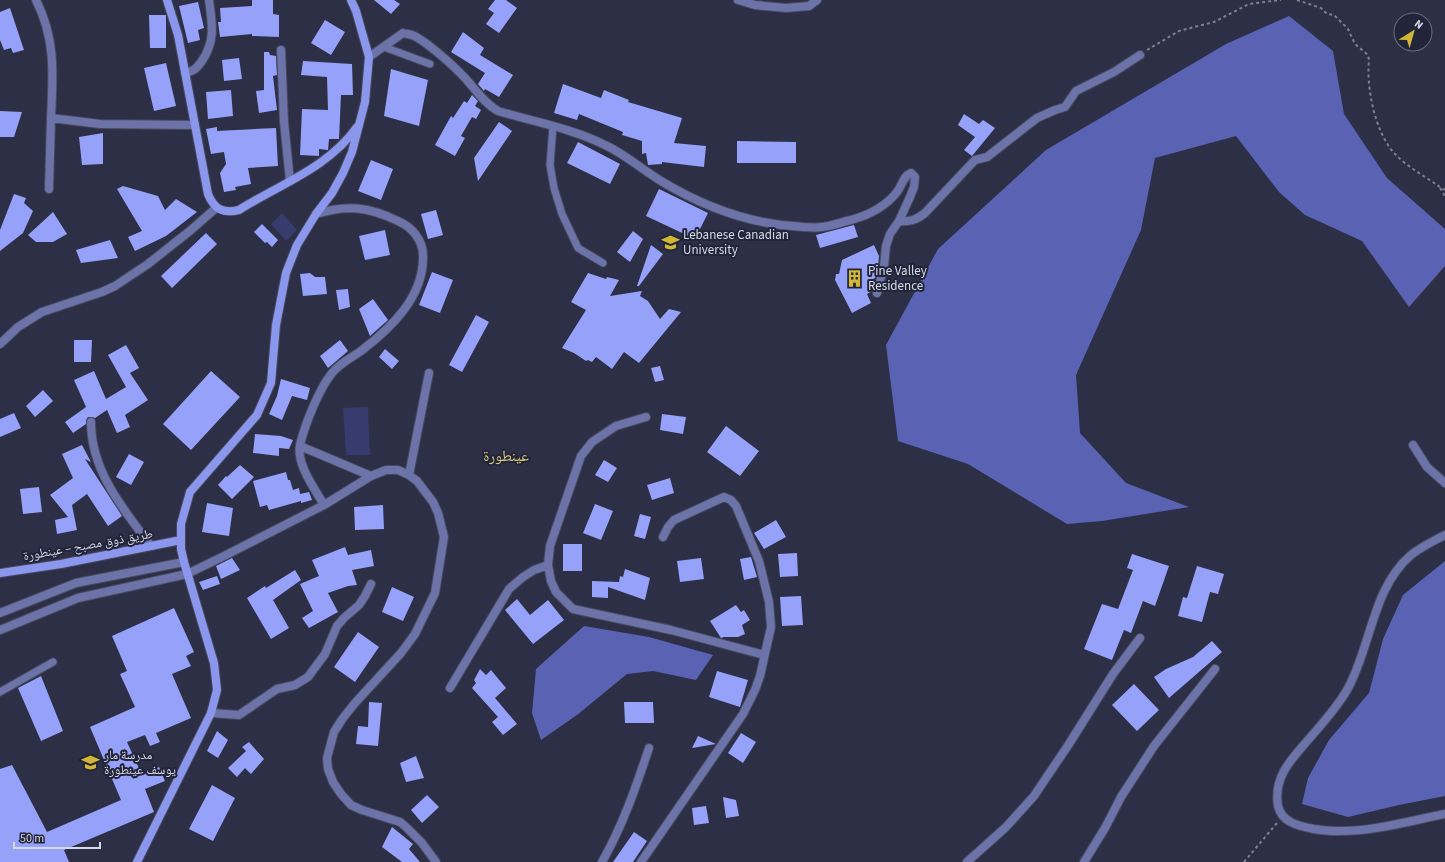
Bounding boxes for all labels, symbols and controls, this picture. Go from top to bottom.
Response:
north arrow [1393,12,1433,52]
text: N [1411,16,1426,33]
place label: Lebanese Canadian University [683,226,789,259]
school or university icon: Lebanese Canadian University [660,232,680,252]
place label: Pine Valley Residence [868,262,927,295]
building icon: Pine Valley Residence [845,268,865,288]
district label: عينطورة [483,446,529,467]
street label: طريق ذوق مصبح – عينطورة [22,525,154,565]
place label: مدرسة مار يوسف عينطورة [103,746,176,779]
school or university icon: مدرسة مار يوسف عينطورة [81,752,101,772]
scale bar [14,824,100,850]
text: 50 m [20,830,44,847]

